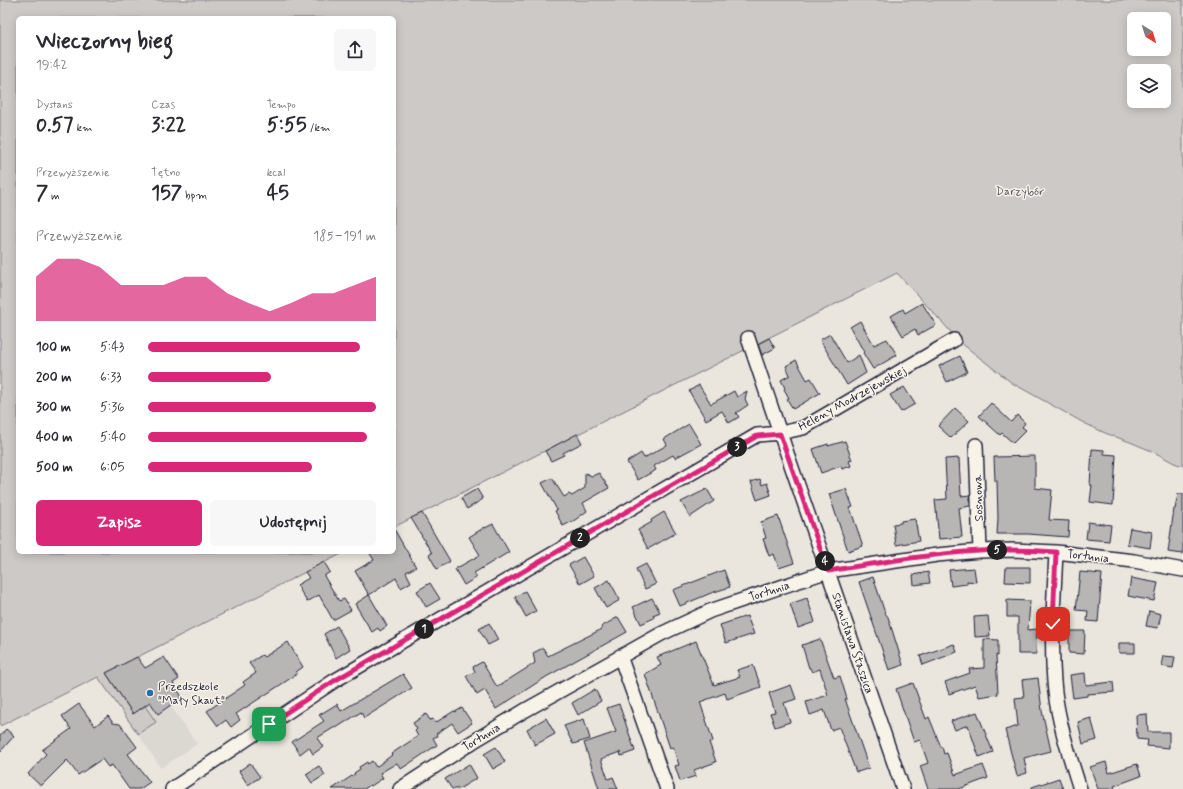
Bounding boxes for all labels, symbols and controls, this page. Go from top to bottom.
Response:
north arrow [1127,12,1171,56]
map controls [1127,12,1171,108]
text: Wieczorny bieg [36,28,173,56]
button: share [334,29,376,71]
text: 19:42 [36,57,67,74]
button: layers [1127,64,1171,108]
text: Dystans [36,98,73,112]
text: Czas [151,98,175,112]
text: Tempo [267,98,296,112]
text: 0.57 [36,112,73,139]
text: 3:22 [151,112,186,139]
text: 5:55 [267,112,307,139]
text: km [73,121,92,135]
text: /km [307,121,330,135]
text: Przewyższenie [36,166,109,180]
text: Tętno [151,166,180,180]
text: kcal [267,166,285,180]
text: 7 [36,180,48,207]
text: 157 [151,180,182,207]
text: 45 [267,180,289,207]
park label: Darzybór [996,184,1044,200]
text: m [48,189,60,203]
text: bpm [182,189,207,203]
text: Przewyższenie [36,228,123,245]
text: 185–191 m [313,228,376,245]
text: 100 m [36,339,71,356]
text: 5:43 [100,339,124,356]
street label: Heleny Modrzejewskiej [796,363,909,435]
text: 200 m [36,369,71,386]
text: 6:33 [100,369,122,386]
text: 300 m [36,399,71,416]
text: 5:36 [100,399,124,416]
text: 400 m [36,429,73,446]
text: 5:40 [100,429,126,446]
pin: 3 [727,437,747,457]
text: 3 [735,440,739,454]
text: 500 m [36,459,73,476]
text: 6:05 [100,459,124,476]
street label: Sosnowa [970,473,988,522]
button: Zapisz [36,500,202,546]
button: Udostępnij [210,500,376,546]
pin: 2 [570,528,590,548]
text: 2 [577,531,583,545]
pin: 5 [987,540,1007,560]
text: 5 [994,543,1000,557]
street label: Tortunia [1066,546,1110,568]
pin: 4 [815,551,835,571]
text: 4 [822,554,828,568]
street label: Tortunia [747,578,792,606]
street label: Stanisława Staszica [827,591,877,696]
pin [1036,607,1070,641]
icon: check [1042,613,1064,635]
pin: 1 [414,619,434,639]
text: 1 [422,622,426,636]
place label: Przedszkole "Mały Skaut" [158,679,225,709]
marker: Przedszkole "Mały Skaut" [145,688,155,698]
pin [252,707,286,741]
icon: arrive [258,713,280,735]
street label: Tortunia [459,720,504,756]

